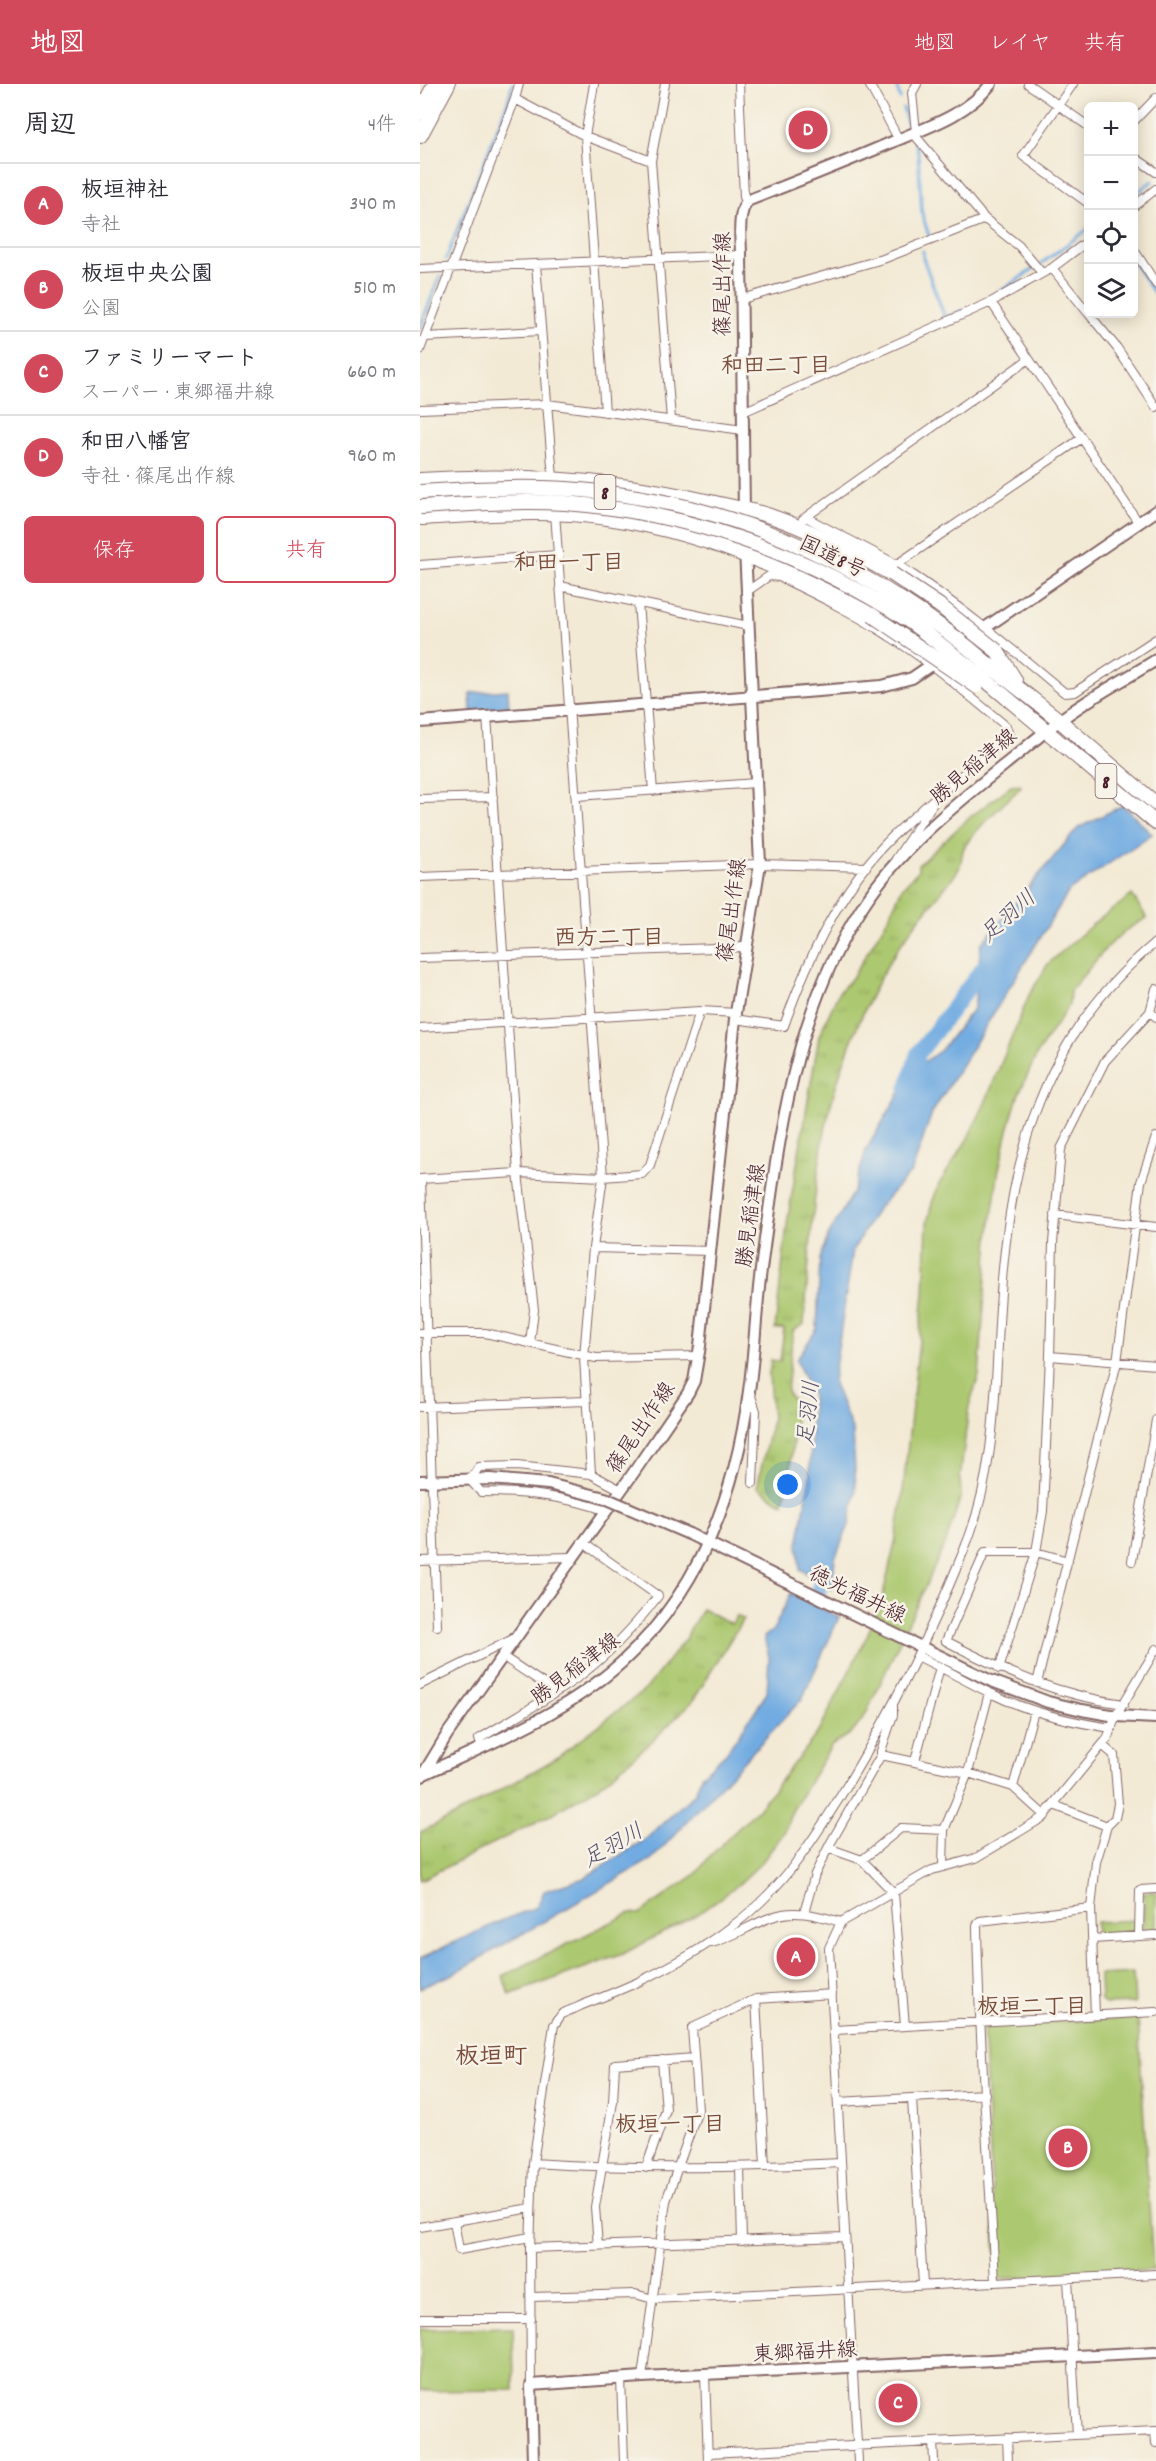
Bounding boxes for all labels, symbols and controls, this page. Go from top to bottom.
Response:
text: 地図 [30,26,86,66]
text: 地図 [914,30,956,60]
text: レイヤ [989,30,1051,60]
text: 共有 [1084,30,1126,60]
map controls [1084,102,1138,318]
button: + [1084,102,1138,156]
text: 周辺 [24,108,76,145]
pin: D [788,108,828,152]
text: 4件 [368,112,396,140]
button: − [1084,156,1138,210]
text: 板垣神社 [81,176,169,207]
text: A [38,191,49,219]
text: 340 m [350,191,396,219]
button: locate [1084,210,1138,264]
text: 寺社 [81,212,121,240]
street label: 篠尾出作線 [710,232,740,337]
text: 板垣中央公園 [81,260,213,291]
button: layers [1084,264,1138,318]
text: B [39,275,48,303]
text: 510 m [353,275,396,303]
text: 公園 [81,296,121,324]
text: ファミリーマート [81,344,258,375]
district label: 和田二丁目 [721,352,831,383]
text: C [39,359,48,387]
text: 660 m [347,359,396,387]
text: スーパー · 東郷福井線 [81,380,274,408]
text: 和田八幡宮 [81,428,191,459]
text: D [38,443,49,471]
text: 960 m [348,443,396,471]
text: 寺社 · 篠尾出作線 [81,464,235,492]
road number: 8 [594,475,615,509]
button: 保存 [24,516,204,583]
button: 共有 [216,516,396,583]
street label: 国道8号 [793,530,870,588]
district label: 和田一丁目 [514,549,624,580]
street label: 勝見稲津線 [925,723,1025,814]
road number: 8 [1096,764,1116,798]
street label: 篠尾出作線 [712,856,756,964]
water label: 足羽川 [974,884,1044,951]
district label: 西方二丁目 [554,924,664,955]
street label: 勝見稲津線 [731,1161,775,1269]
street label: 篠尾出作線 [601,1377,684,1481]
water label: 足羽川 [792,1379,829,1448]
your location [773,1470,802,1499]
street label: 徳光福井線 [803,1560,910,1633]
street label: 勝見稲津線 [526,1627,628,1714]
water label: 足羽川 [577,1817,650,1877]
pin: A [776,1934,815,1980]
district label: 板垣二丁目 [977,1993,1087,2024]
district label: 板垣町 [455,2041,527,2075]
district label: 板垣一丁目 [615,2111,725,2142]
pin: B [1048,2126,1088,2170]
street label: 東郷福井線 [752,2336,858,2372]
pin: C [878,2380,918,2426]

